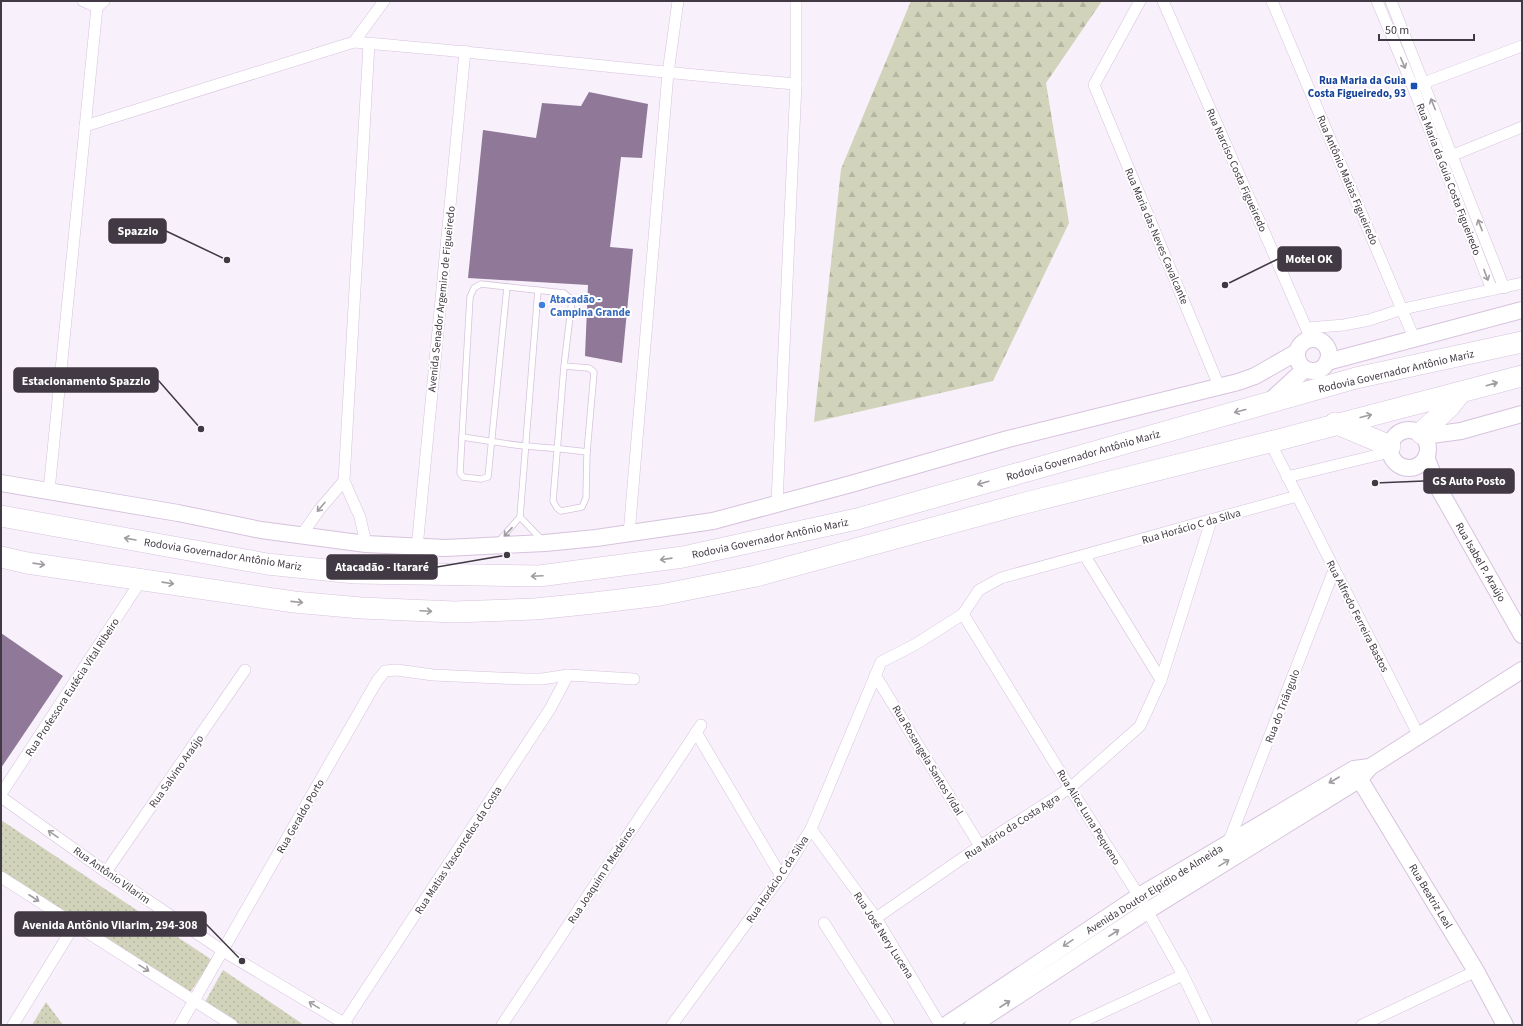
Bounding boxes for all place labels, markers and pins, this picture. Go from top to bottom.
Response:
place label: Rua Maria da Guia Costa Figueiredo, 93 [1308,73,1406,101]
marker: Rua Maria da Guia Costa Figueiredo, 93 [1409,81,1419,91]
callout: Spazzio [109,219,166,243]
callout: Motel OK [1278,247,1341,271]
place label: Atacadão - Campina Grande [549,292,631,320]
marker: Atacadão - Campina Grande [537,300,547,310]
callout: Estacionamento Spazzio [14,368,158,392]
callout: GS Auto Posto [1424,469,1514,493]
callout: Atacadão - Itararé [327,555,437,579]
callout: Avenida Antônio Vilarim, 294-308 [15,912,206,936]

